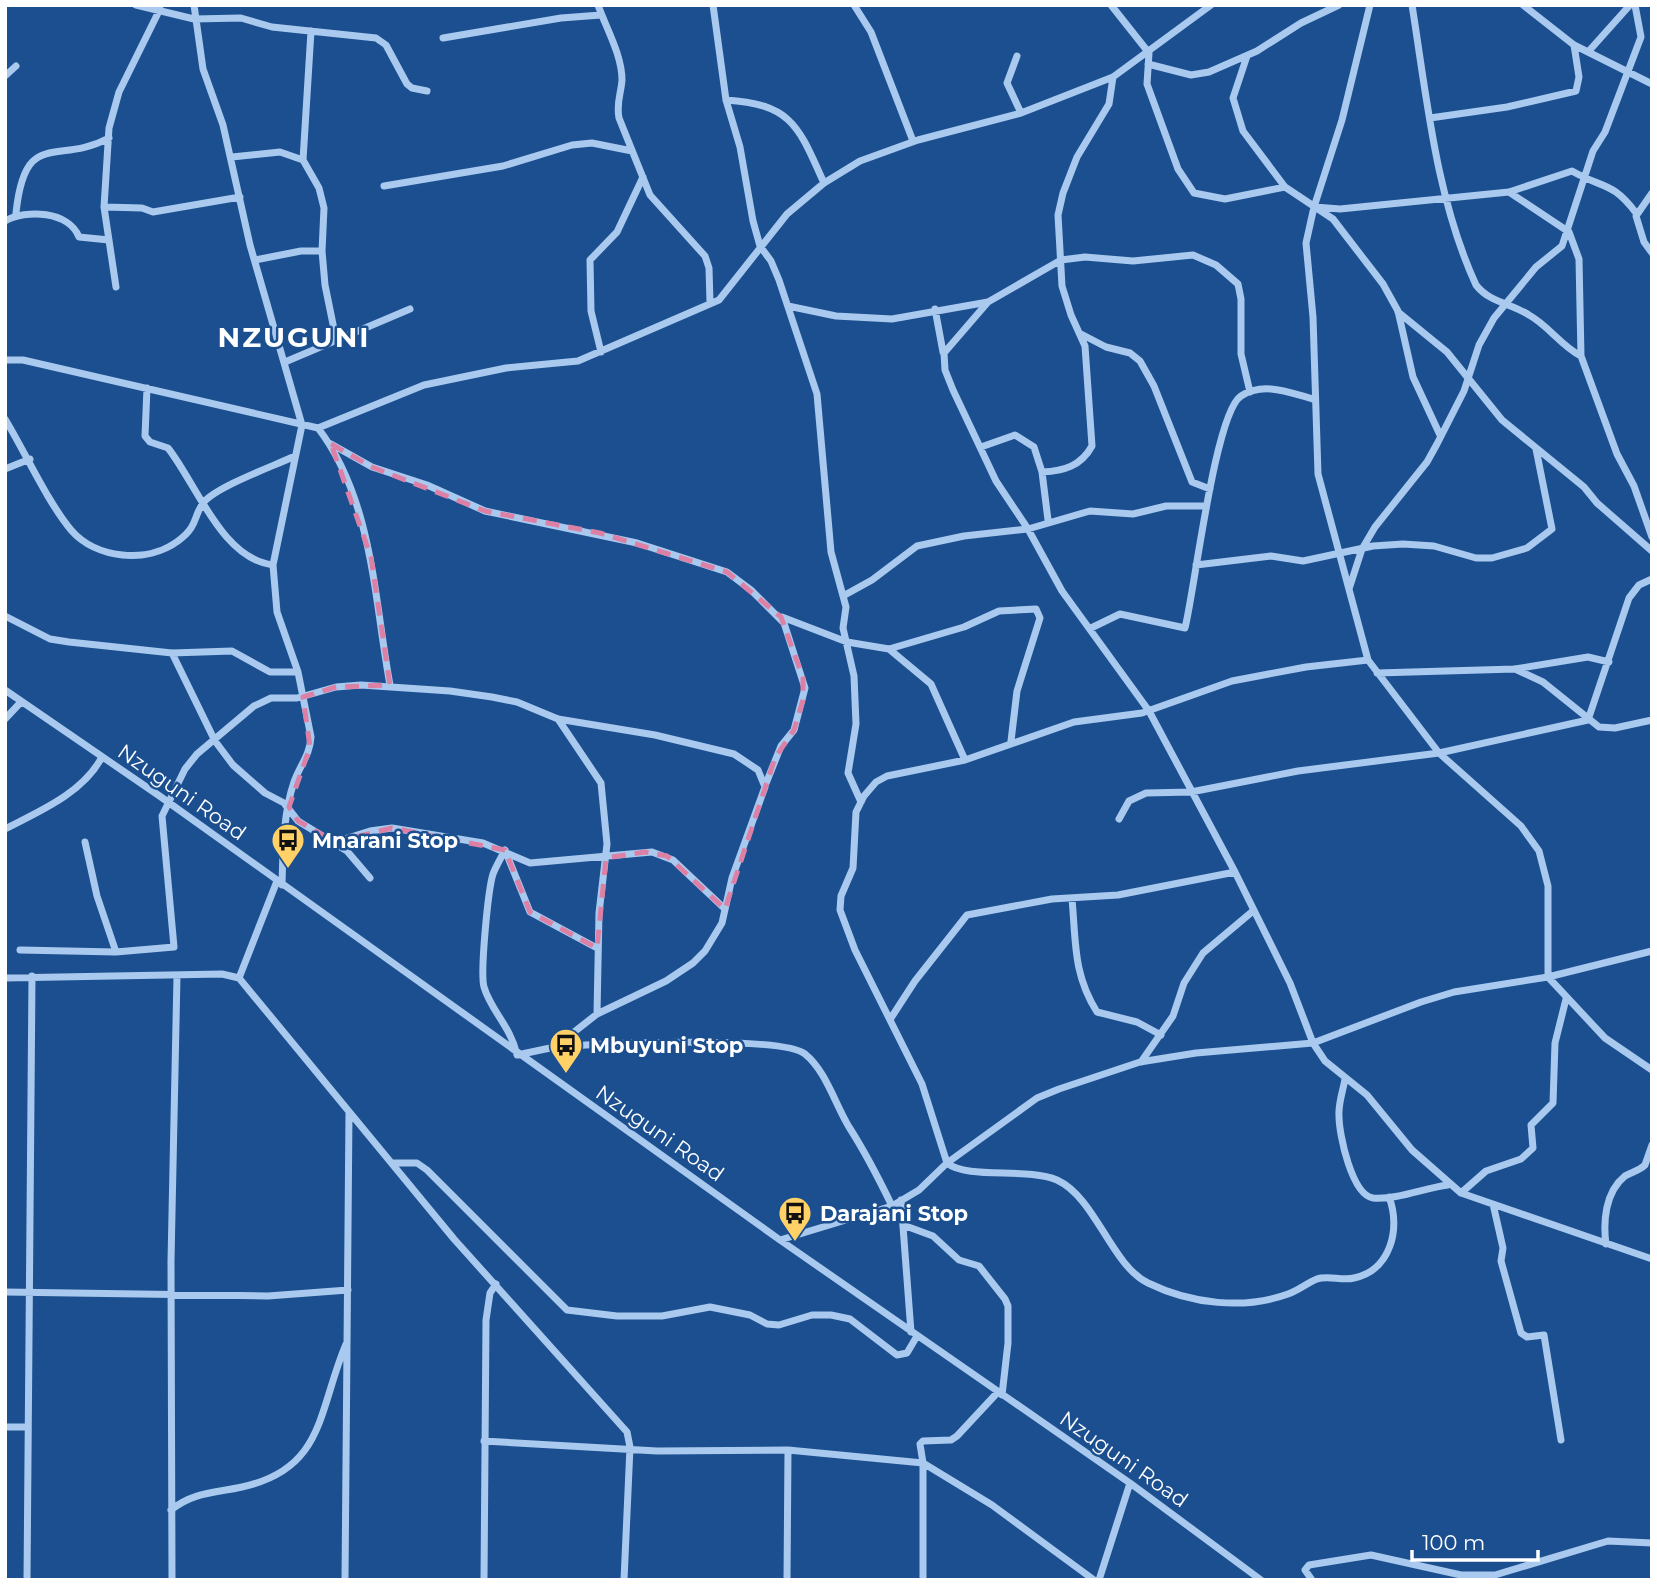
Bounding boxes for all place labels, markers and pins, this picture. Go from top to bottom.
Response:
bus stop icon: Mnarani Stop [269,821,307,870]
place label: Mnarani Stop [312,828,458,853]
bus stop icon: Mbuyuni Stop [547,1026,585,1075]
place label: Mbuyuni Stop [590,1033,743,1058]
bus stop icon: Darajani Stop [776,1194,814,1243]
place label: Darajani Stop [820,1201,968,1226]

